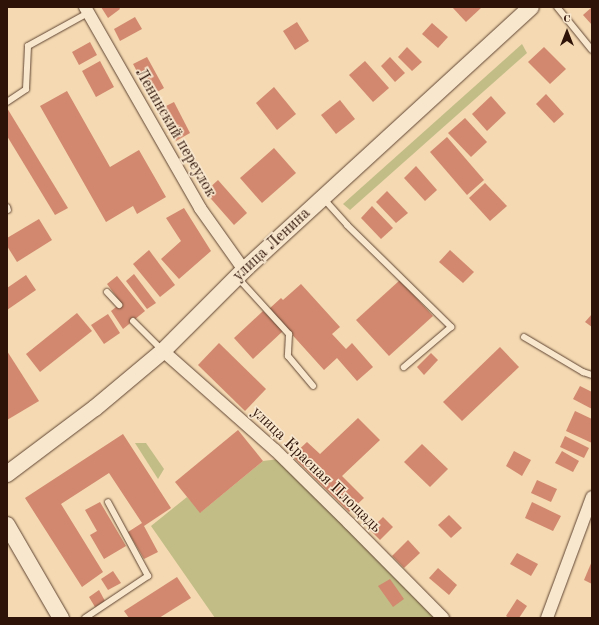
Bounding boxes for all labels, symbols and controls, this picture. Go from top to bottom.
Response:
north arrow [547,12,587,52]
text: С [563,14,571,25]
street label: Ленинский переулок [130,65,220,201]
street label: улица Ленина [229,204,315,286]
street label: улица Красная Площадь [247,403,385,537]

